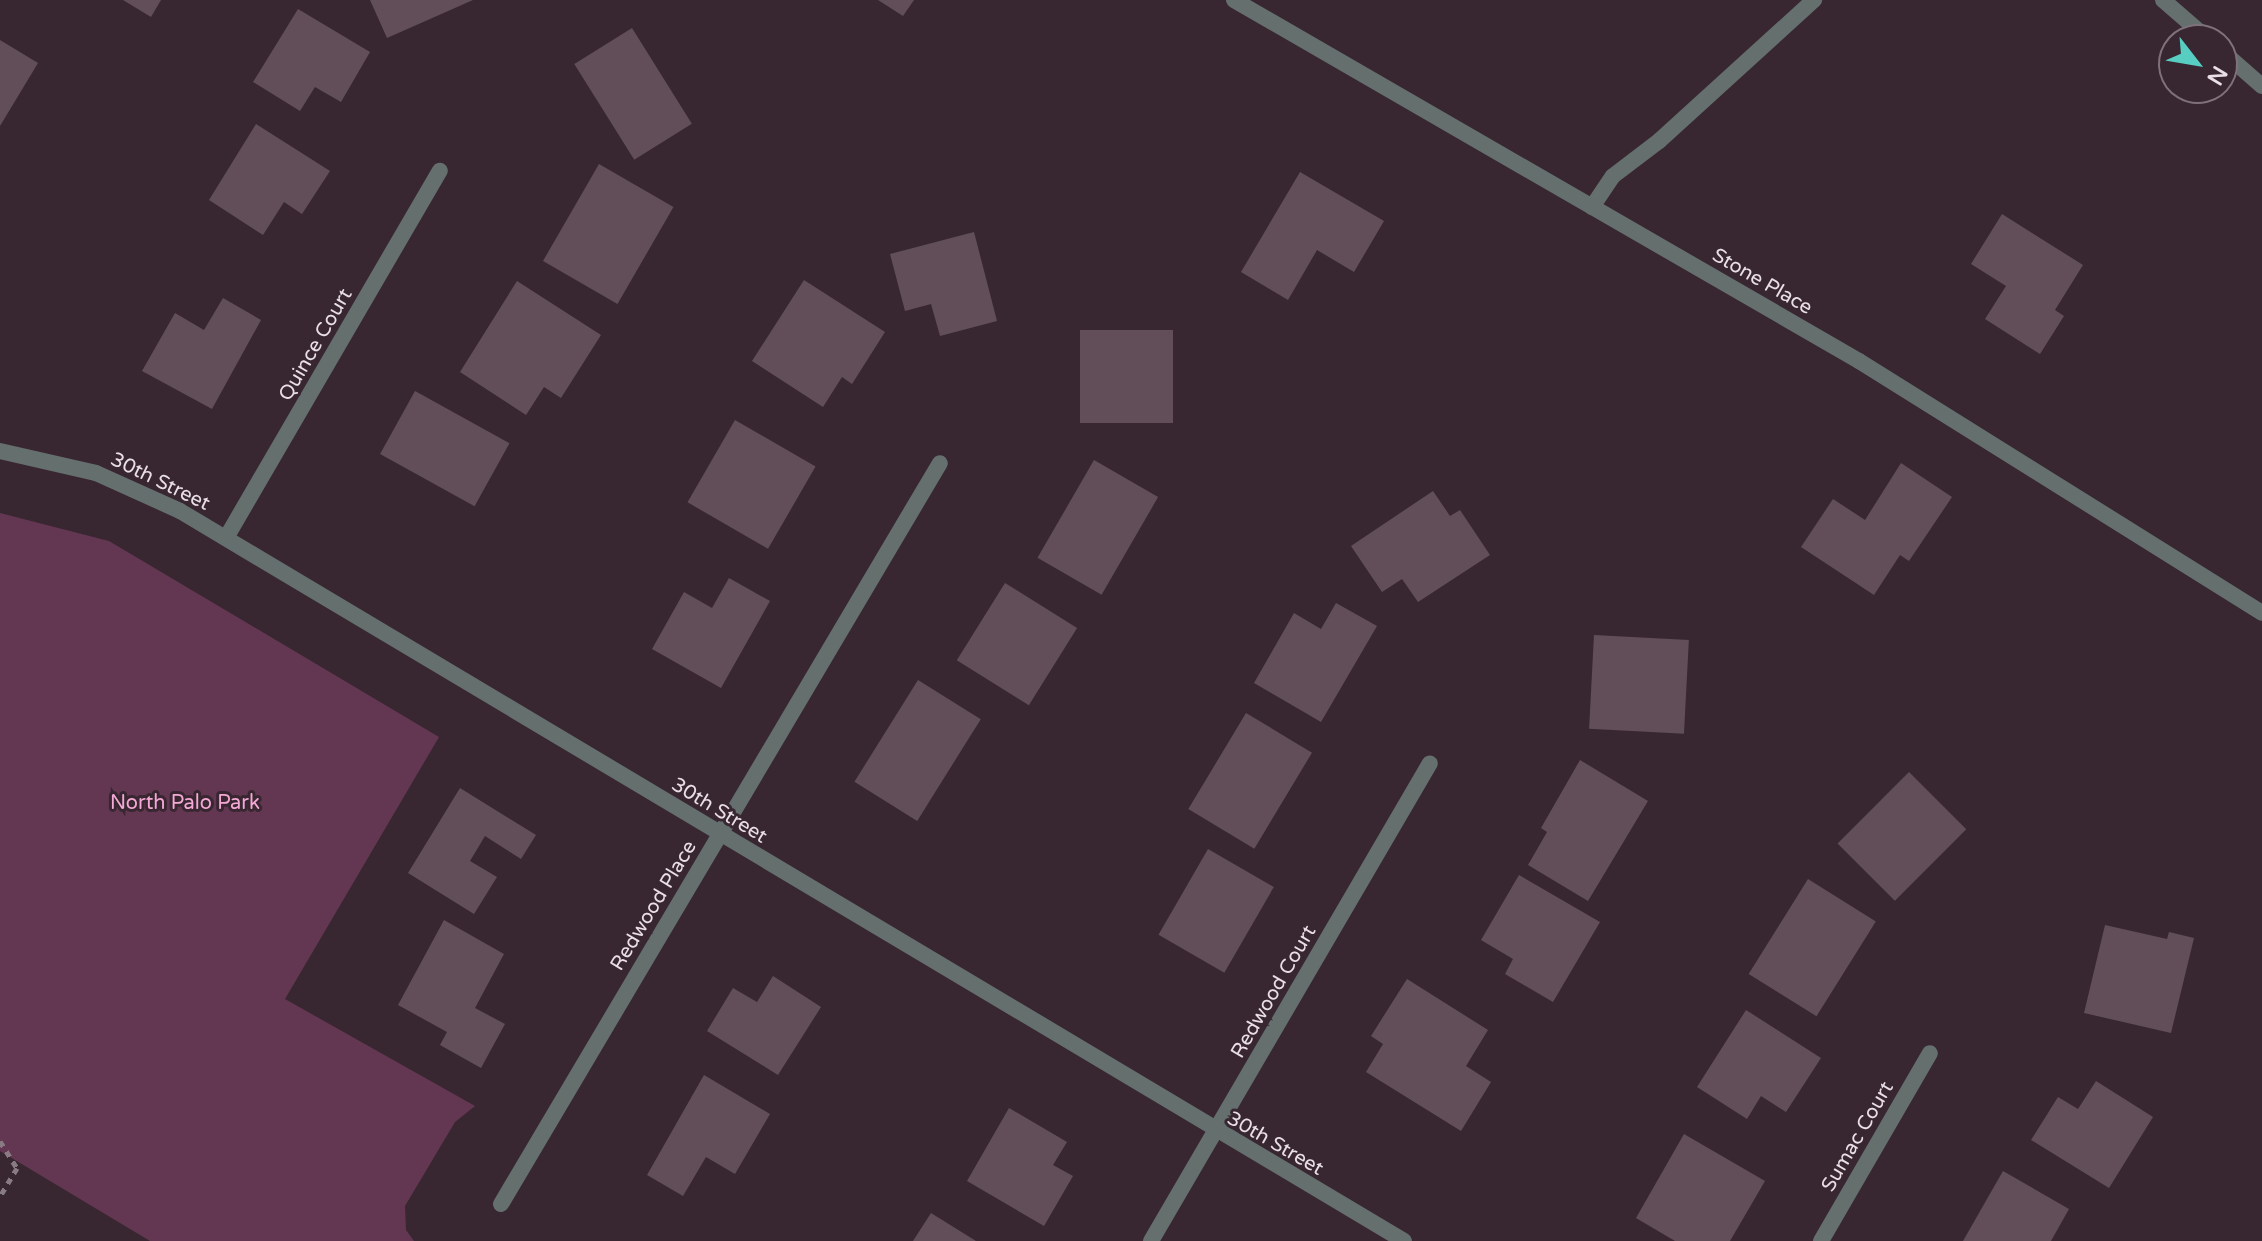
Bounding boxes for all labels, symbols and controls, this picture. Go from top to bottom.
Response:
north arrow [2158,24,2238,104]
text: N [2201,61,2233,90]
street label: Stone Place [1708,244,1816,320]
street label: Quince Court [274,285,358,405]
street label: 30th Street [107,448,213,516]
street label: 30th Street [667,773,771,849]
park label: North Palo Park [110,791,260,815]
street label: Redwood Place [606,837,702,975]
street label: Redwood Court [1226,921,1322,1063]
street label: Sumac Court [1817,1078,1899,1196]
street label: 30th Street [1223,1107,1327,1181]

